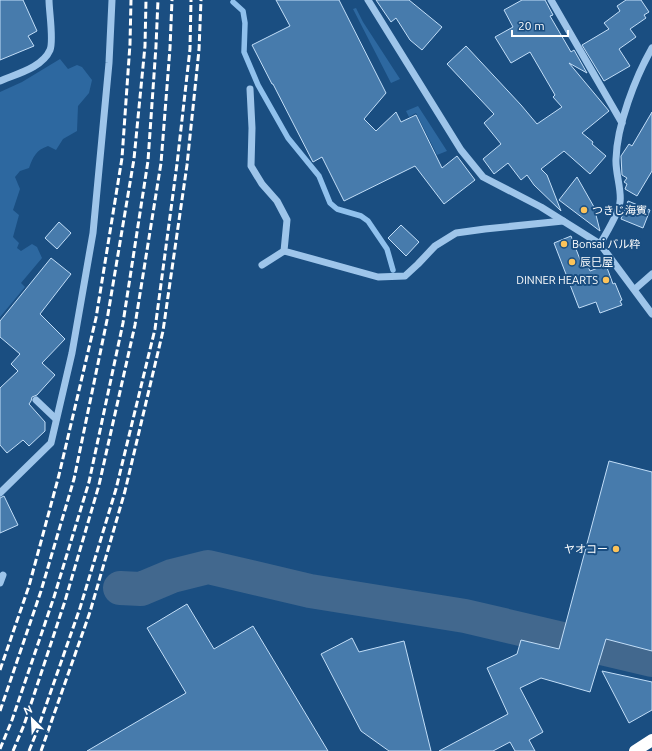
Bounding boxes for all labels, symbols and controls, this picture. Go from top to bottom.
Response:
scale bar [512,12,568,38]
text: 20 m [518,19,545,32]
place label: つきじ海賓 [592,204,647,216]
marker: つきじ海賓 [579,205,589,215]
place label: Bonsai バル粋 [572,238,640,250]
marker: Bonsai バル粋 [559,239,569,249]
place label: 辰巳屋 [580,256,613,268]
marker: 辰巳屋 [567,257,577,267]
place label: DINNER HEARTS [516,274,598,286]
marker: DINNER HEARTS [601,275,611,285]
place label: ヤオコー [564,543,608,555]
marker: ヤオコー [611,544,621,554]
north arrow [12,699,52,739]
text: N [22,703,34,717]

